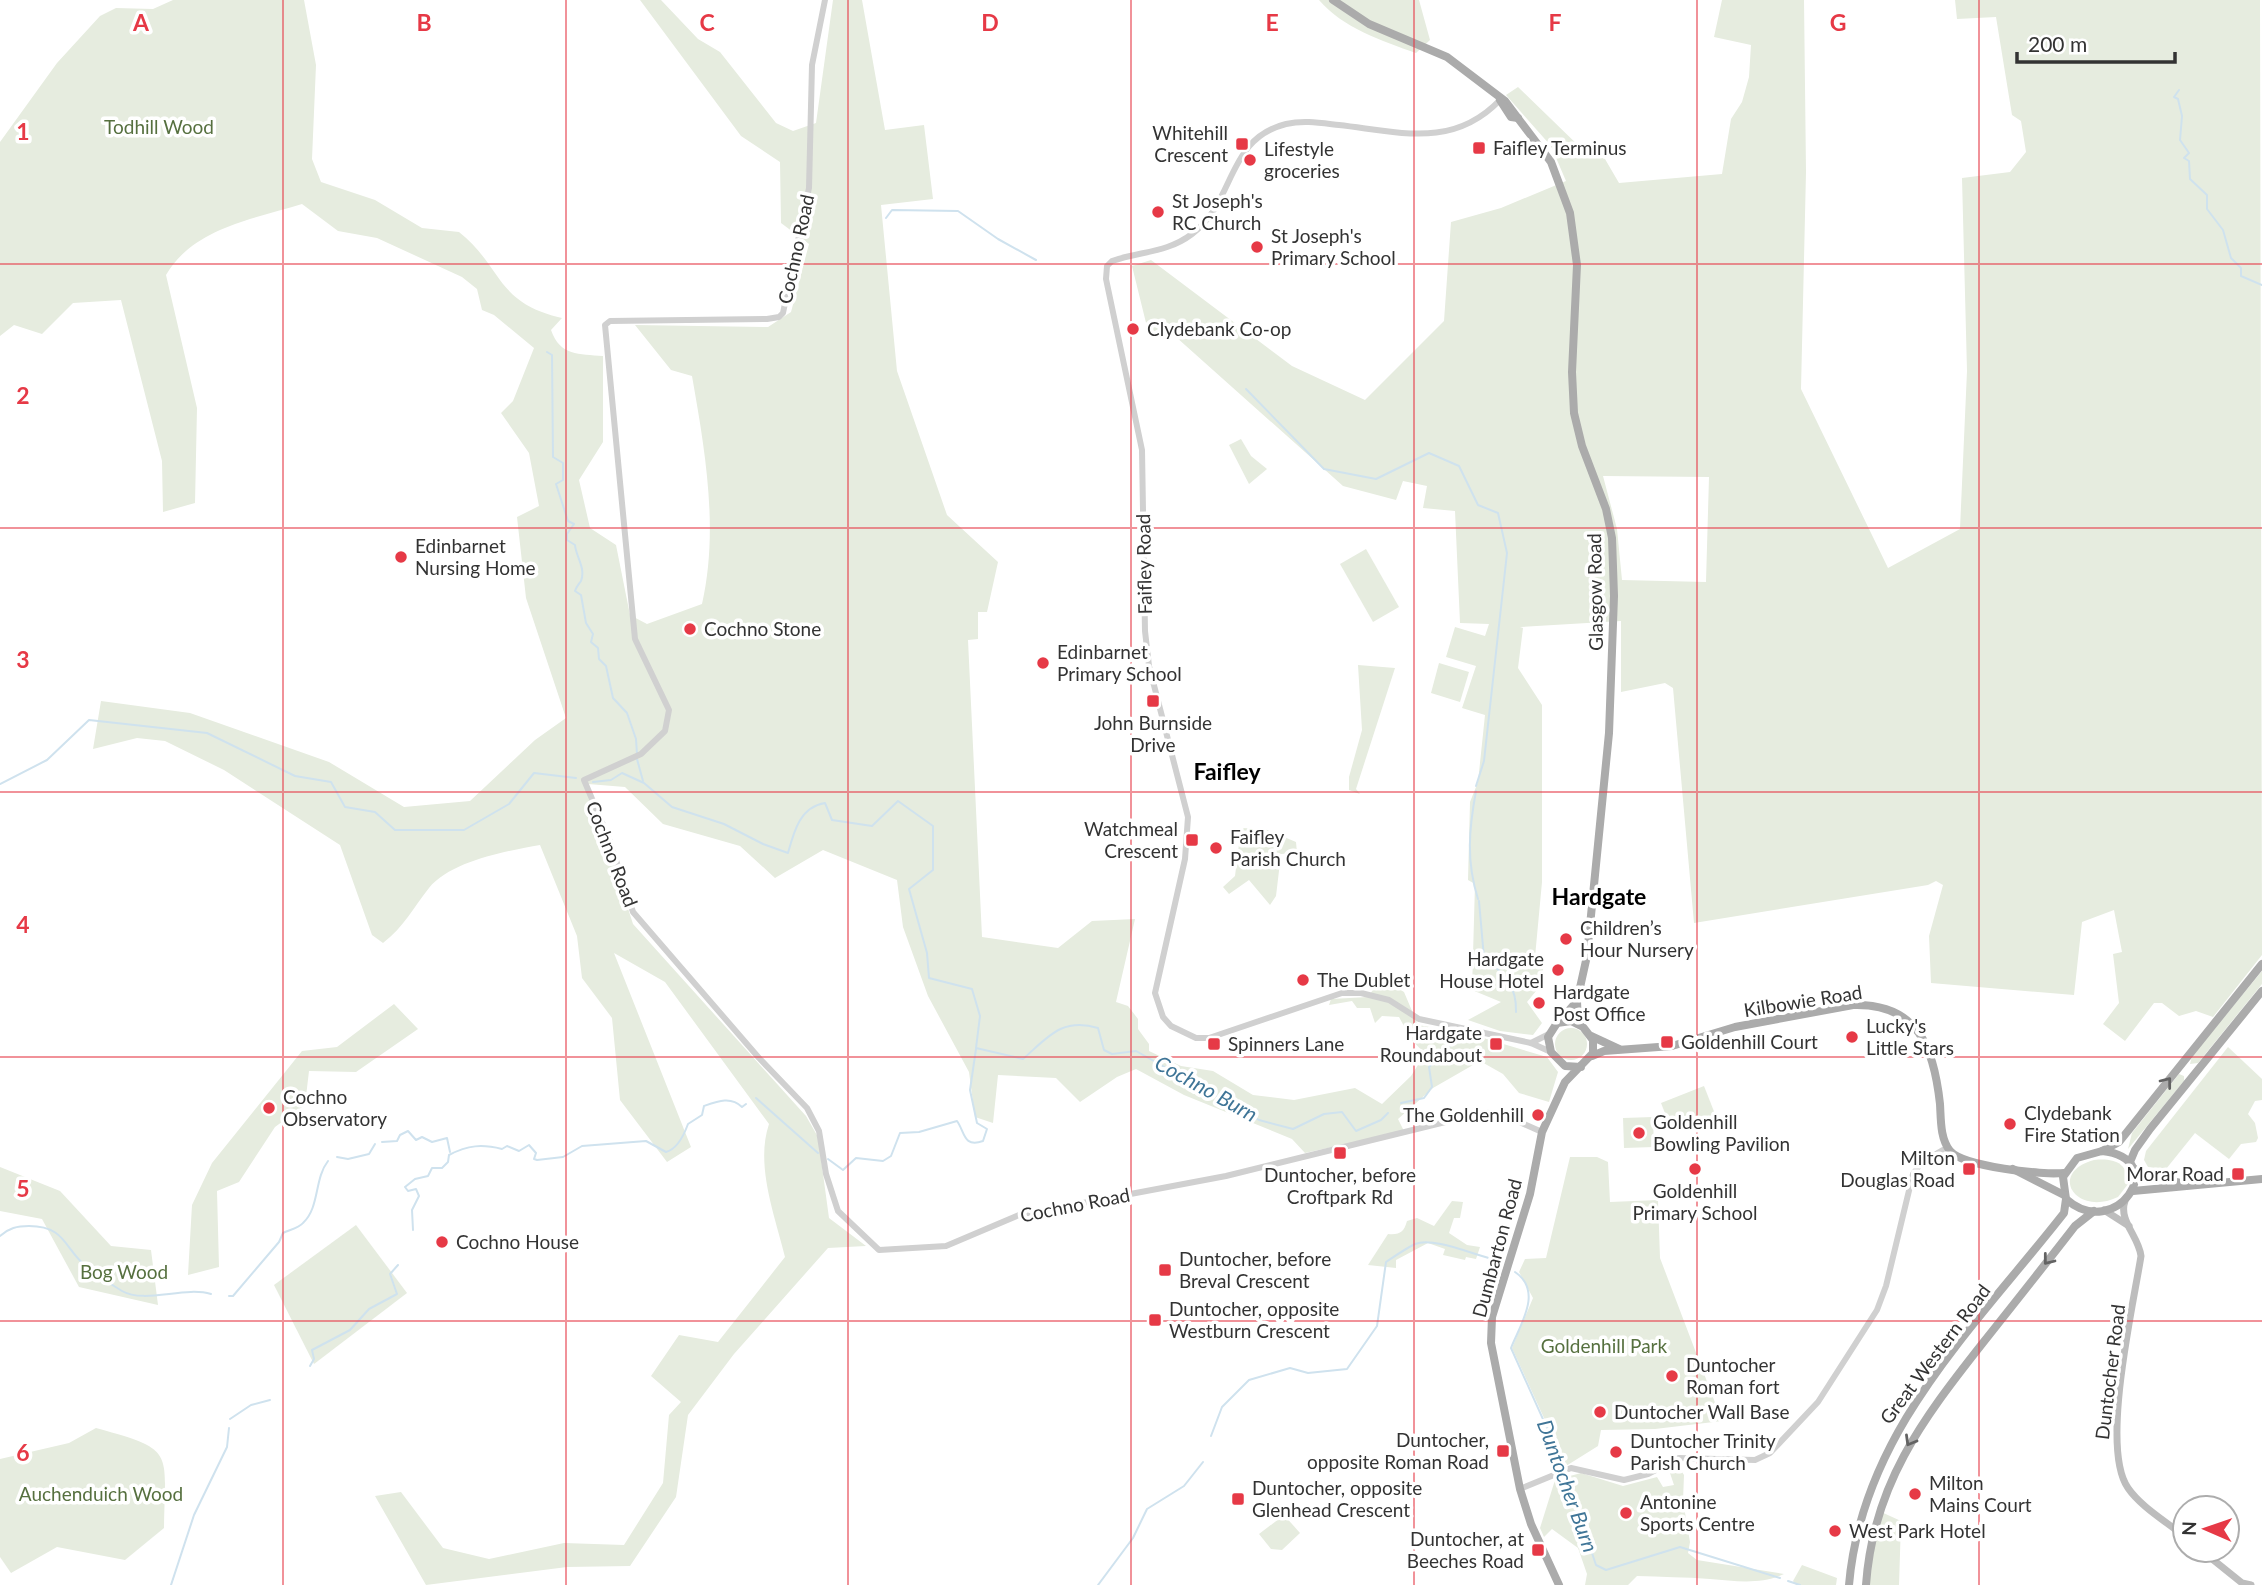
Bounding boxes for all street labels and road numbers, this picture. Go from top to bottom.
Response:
street label: Cochno Road [773,192,818,306]
street label: Faifley Road [1131,513,1156,615]
street label: Glasgow Road [1582,533,1607,651]
street label: Cochno Road [582,798,643,910]
street label: Kilbowie Road [1742,980,1864,1021]
street label: Dumbarton Road [1467,1176,1526,1320]
street label: Cochno Road [1018,1183,1132,1226]
street label: Great Western Road [1874,1279,1995,1428]
street label: Duntocher Road [2090,1303,2129,1441]

